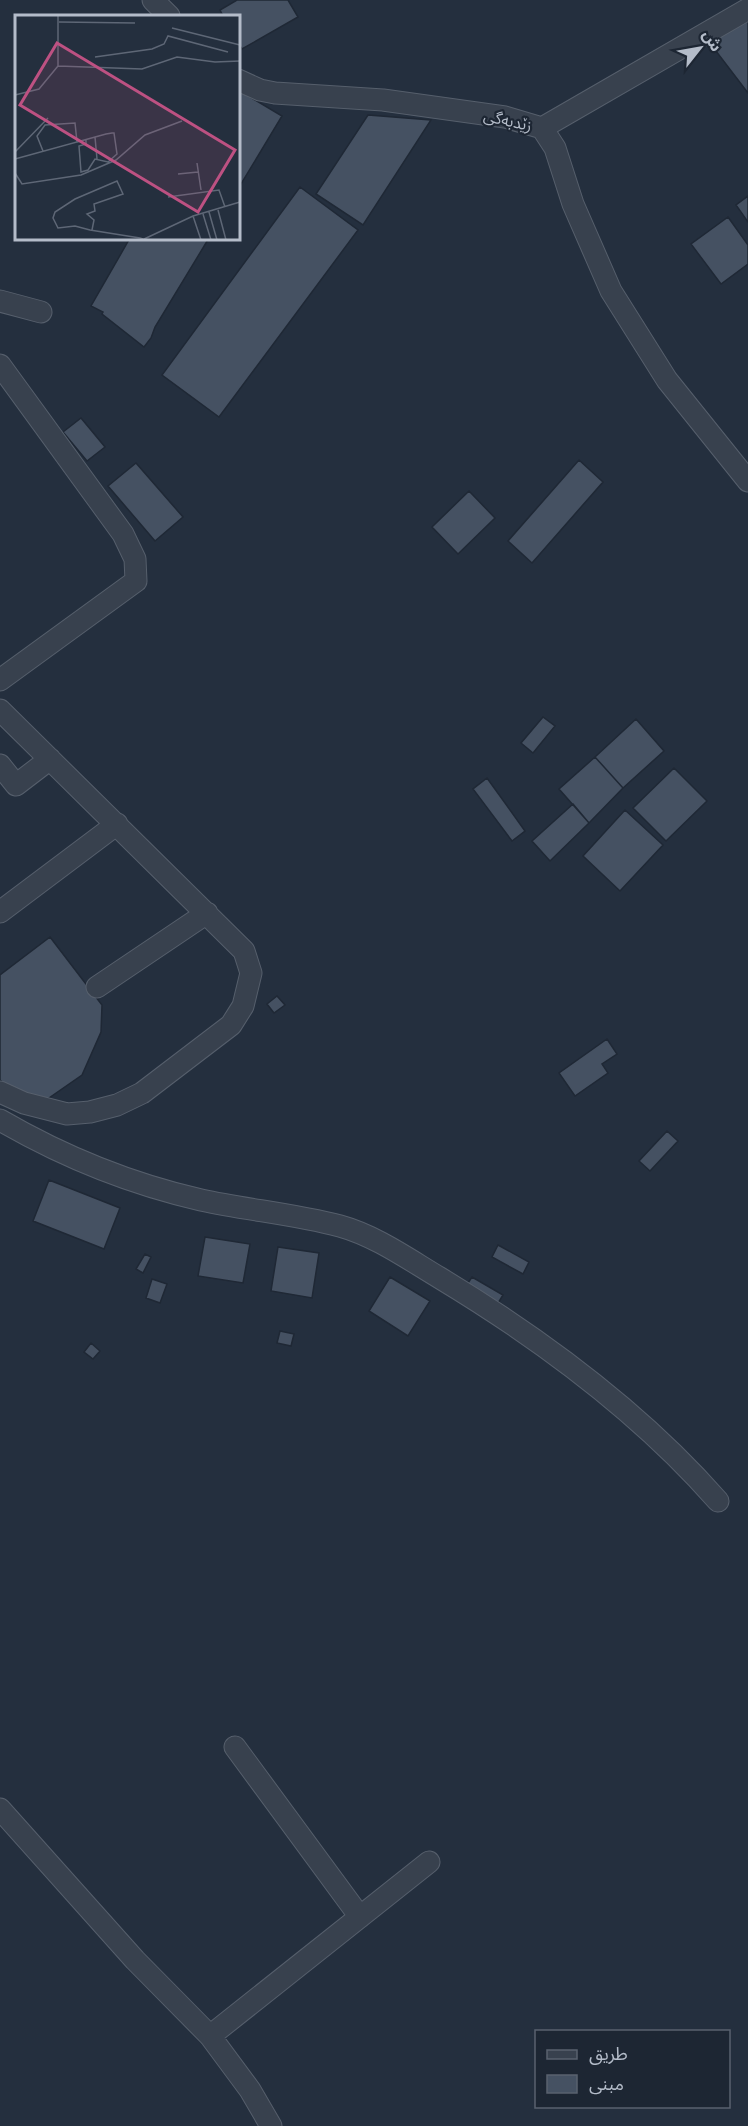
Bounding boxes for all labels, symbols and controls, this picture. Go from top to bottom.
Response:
inset map [15,15,240,240]
north arrow [670,18,730,78]
text: ش [699,26,726,55]
street label: زێدبەگی [482,106,534,135]
legend [535,2030,730,2108]
text: طريق [589,2043,628,2065]
text: مبنى [589,2073,624,2095]

